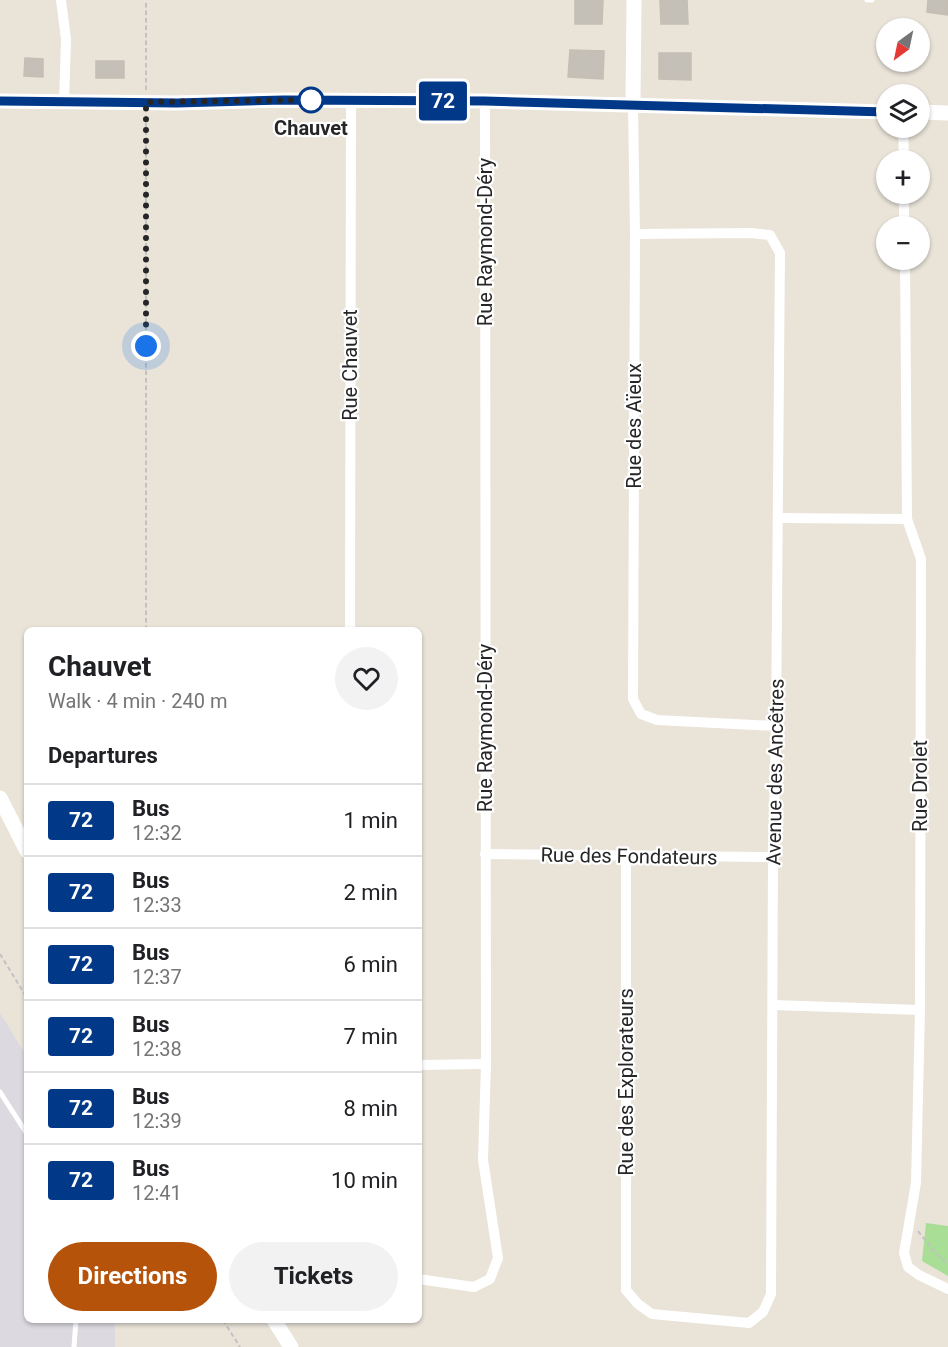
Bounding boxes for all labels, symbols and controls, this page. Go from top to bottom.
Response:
north arrow [876,18,930,72]
map controls [876,18,930,270]
line badge: 72 [416,82,470,120]
button: layers [876,84,930,138]
marker: Chauvet [298,87,324,113]
text: 72 [431,89,455,113]
place label: Chauvet [274,116,348,140]
button: + [876,150,930,204]
street label: Rue Raymond-Déry [473,157,497,326]
button: − [876,216,930,270]
street label: Rue Chauvet [338,309,362,421]
your location [131,331,161,361]
street label: Rue des Aïeux [622,363,646,489]
street label: Rue Raymond-Déry [473,643,497,812]
button: heart [335,647,398,710]
text: Chauvet [48,650,151,683]
street label: Avenue des Ancêtres [761,678,789,866]
text: Walk · 4 min · 240 m [48,689,227,713]
street label: Rue Drolet [908,740,932,832]
text: Departures [48,743,158,768]
text: Bus [132,796,170,821]
text: 72 [69,808,93,832]
text: 1 min [343,808,398,833]
text: 12:32 [132,821,182,845]
street label: Rue des Fondateurs [540,842,718,870]
text: Bus [132,868,170,893]
text: 72 [69,880,93,904]
text: 2 min [343,880,398,905]
text: 12:33 [132,893,182,917]
text: Bus [132,940,170,965]
text: 72 [69,952,93,976]
text: 6 min [343,952,398,977]
text: 12:37 [132,965,182,989]
street label: Rue des Explorateurs [614,988,638,1176]
text: Bus [132,1012,170,1037]
text: 72 [69,1024,93,1048]
text: 7 min [343,1024,398,1049]
text: 12:38 [132,1037,182,1061]
text: Bus [132,1084,170,1109]
text: 72 [69,1096,93,1120]
text: 8 min [343,1096,398,1121]
text: 12:39 [132,1109,182,1133]
text: Bus [132,1156,170,1181]
text: 72 [69,1168,93,1192]
text: 10 min [331,1168,398,1193]
text: 12:41 [132,1181,182,1205]
button: Directions [48,1242,217,1311]
button: Tickets [229,1242,398,1311]

